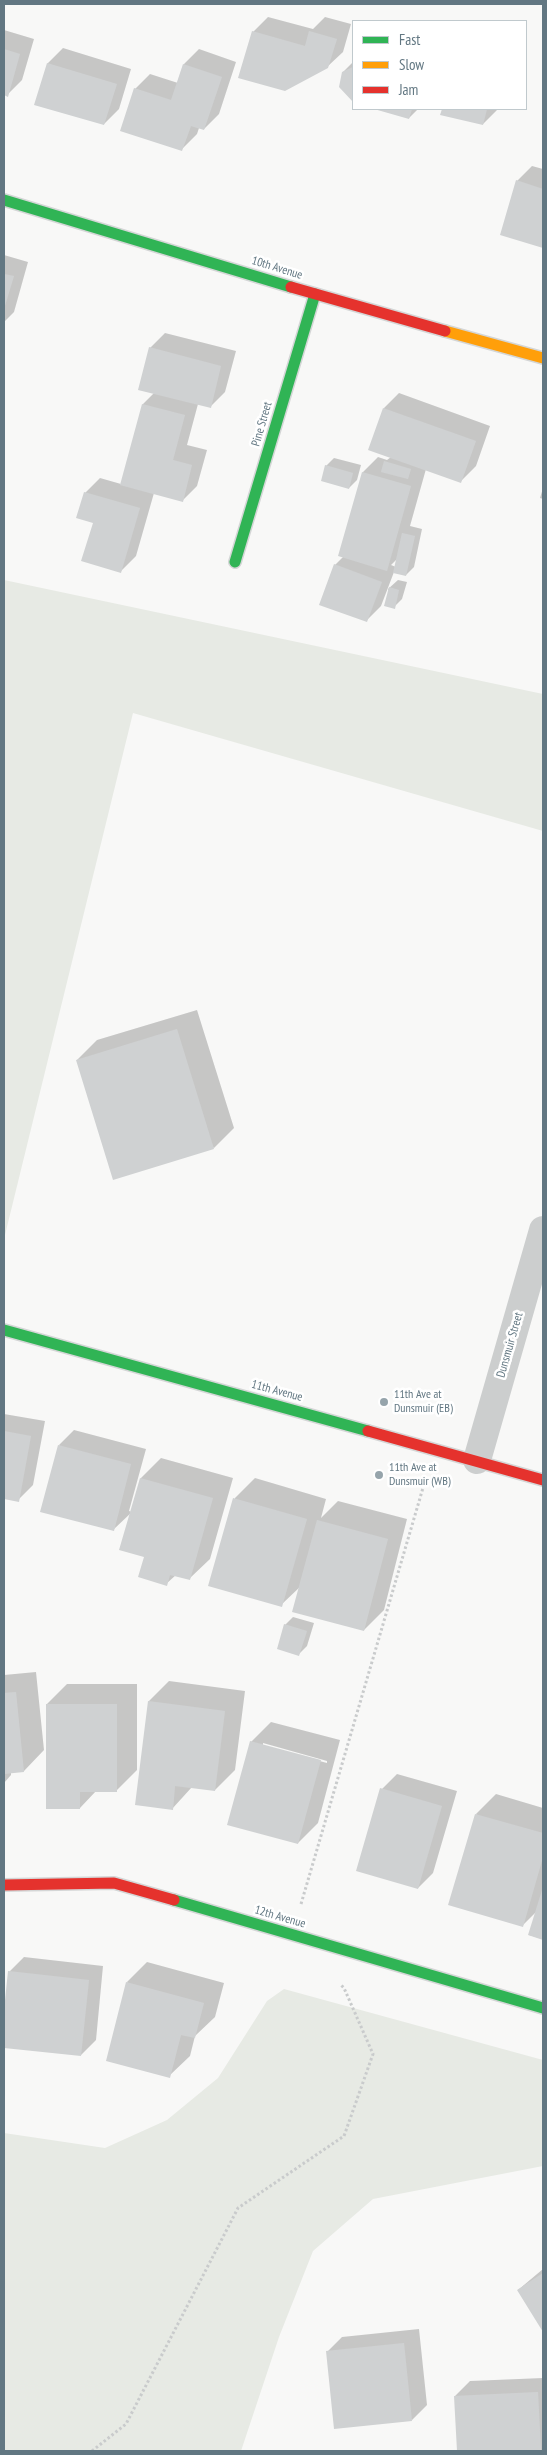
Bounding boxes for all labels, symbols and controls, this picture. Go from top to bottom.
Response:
legend [352,20,527,110]
text: Fast [399,30,420,49]
text: Slow [399,55,424,74]
text: Jam [399,80,418,99]
street label: 10th Avenue [250,253,304,283]
street label: Pine Street [249,400,275,448]
street label: Dunsmuir Street [494,1311,526,1379]
street label: 11th Avenue [250,1377,304,1405]
place label: 11th Ave at Dunsmuir (EB) [394,1388,453,1416]
marker: 11th Ave at Dunsmuir (EB) [378,1396,390,1408]
place label: 11th Ave at Dunsmuir (WB) [389,1461,451,1489]
marker: 11th Ave at Dunsmuir (WB) [373,1469,385,1481]
street label: 12th Avenue [253,1903,307,1931]

